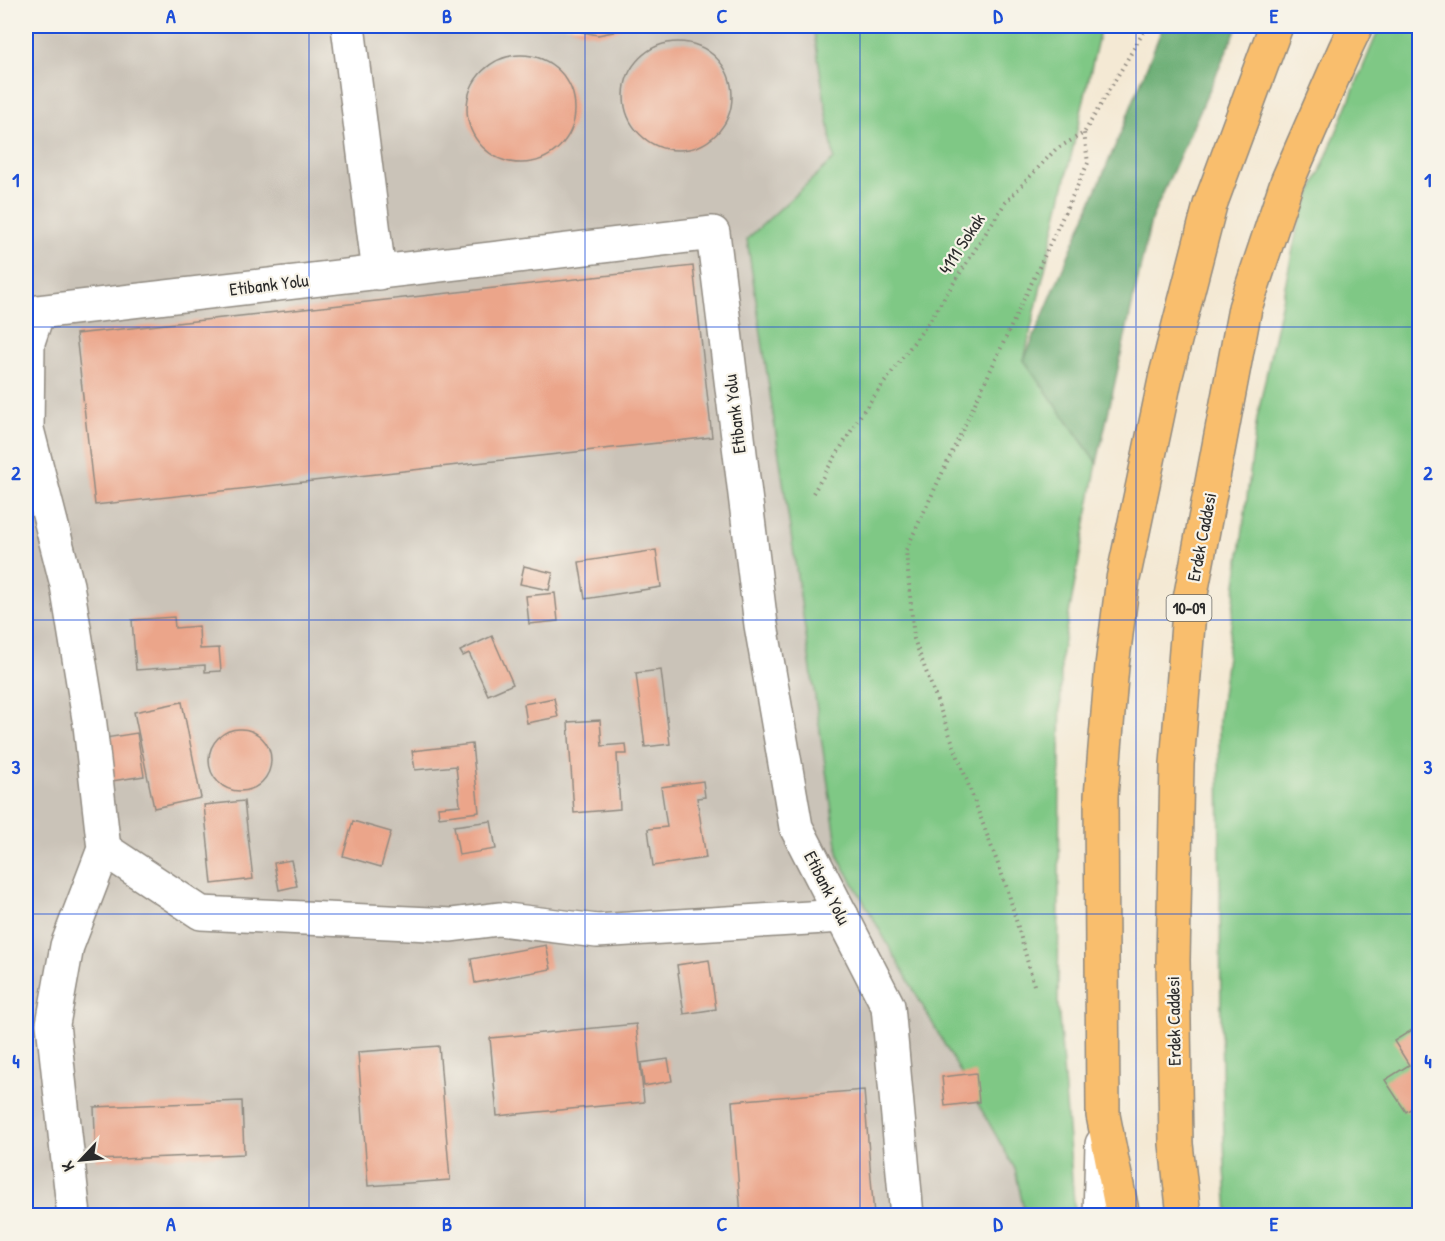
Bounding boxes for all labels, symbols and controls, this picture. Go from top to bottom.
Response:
text: A [166,2,176,29]
text: B [442,2,452,29]
text: C [717,2,728,29]
text: D [993,2,1003,29]
text: E [1270,2,1279,29]
text: 1 [12,166,20,193]
text: 1 [1424,166,1432,193]
street label: 4111 Sokak [933,208,991,279]
street label: Etibank Yolu [228,267,310,302]
street label: Etibank Yolu [717,373,752,455]
text: 2 [11,459,21,486]
text: 2 [1423,459,1433,486]
street label: Erdek Caddesi [1181,490,1222,583]
road number: 10-09 [1166,595,1212,621]
text: 3 [12,753,21,780]
text: 3 [1424,753,1433,780]
street label: Etibank Yolu [798,847,857,929]
street label: Erdek Caddesi [1160,976,1187,1066]
text: 4 [12,1047,20,1074]
text: 4 [1424,1047,1432,1074]
north arrow [51,1130,111,1190]
text: K [56,1157,79,1175]
text: A [166,1210,176,1237]
text: B [442,1210,452,1237]
text: C [717,1210,728,1237]
text: D [993,1210,1003,1237]
text: E [1270,1210,1279,1237]

